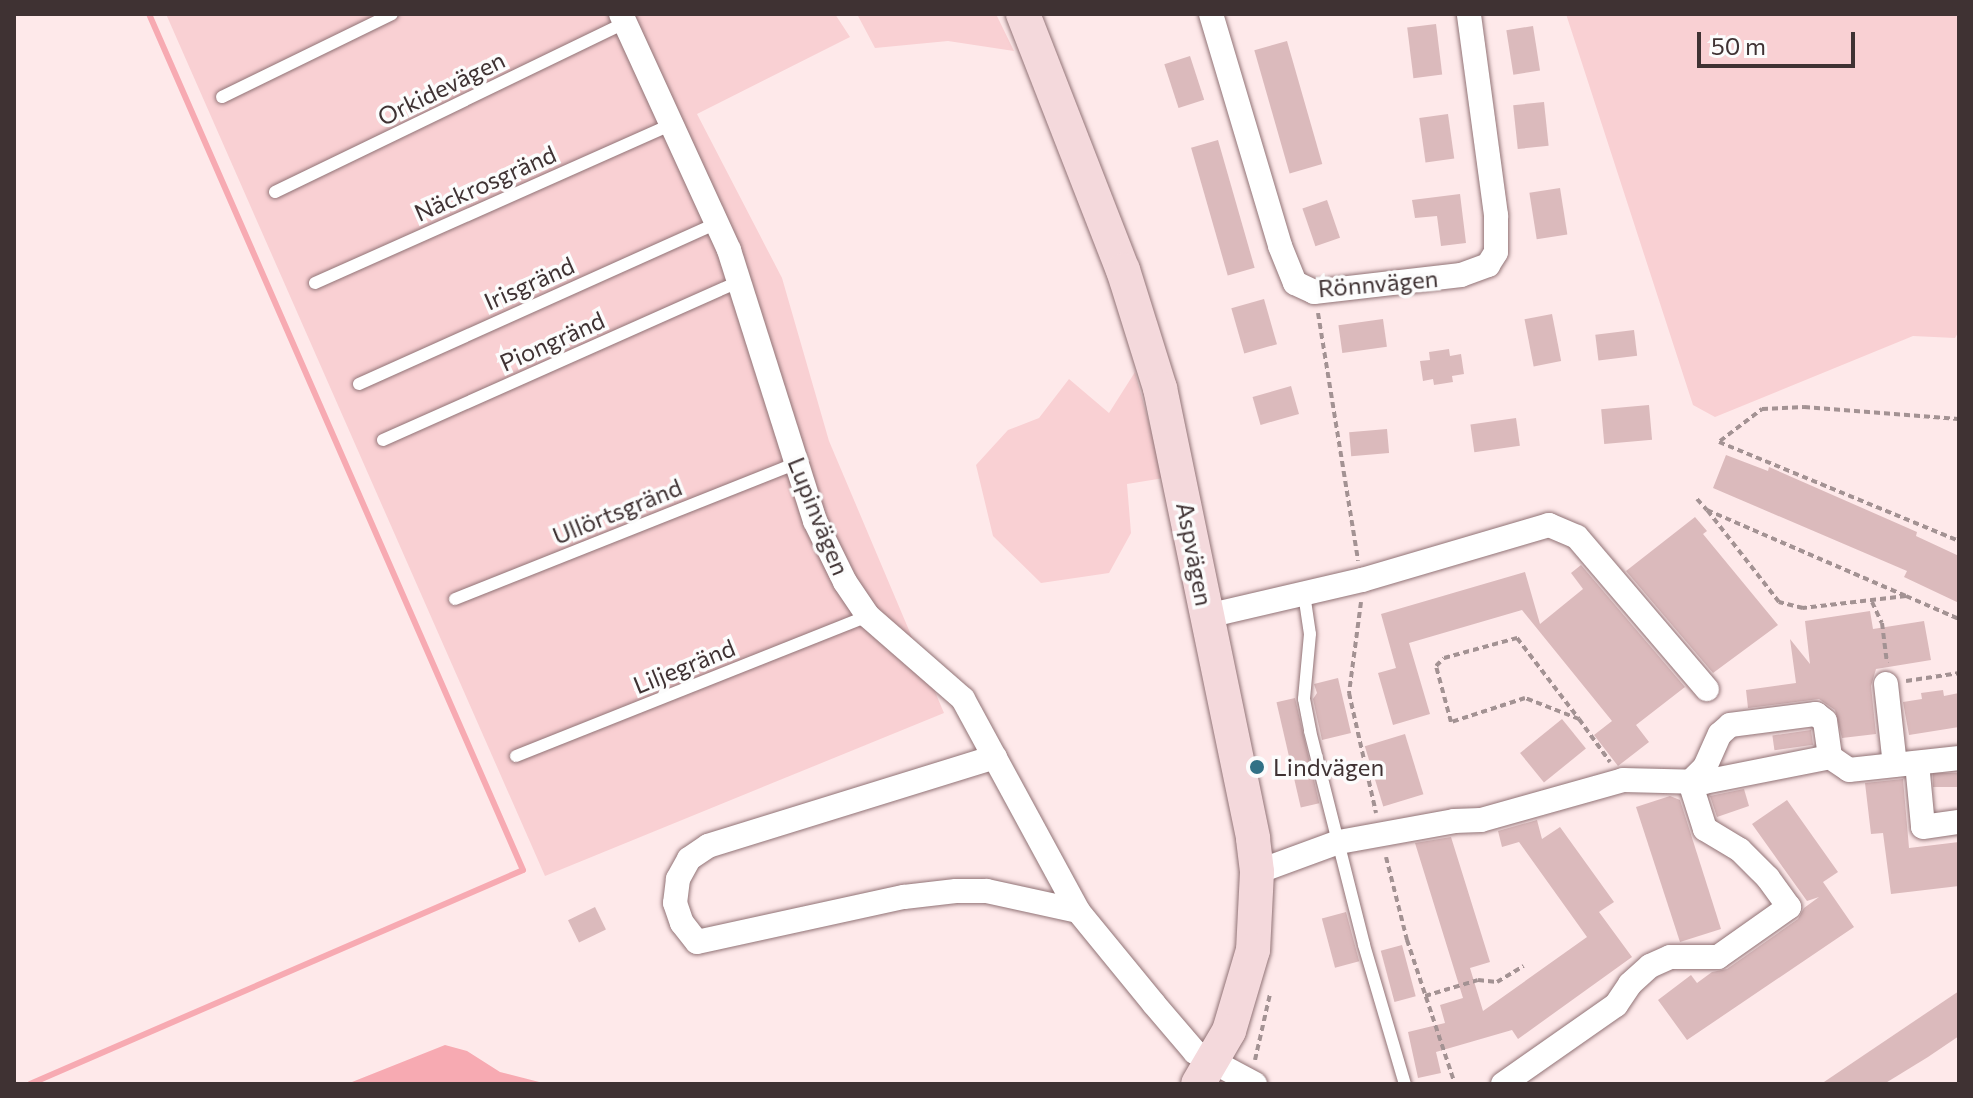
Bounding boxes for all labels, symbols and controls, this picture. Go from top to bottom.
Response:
scale bar [1701,16,1859,66]
text: 50 m [1711,31,1766,60]
street label: Orkidevägen [373,45,509,131]
street label: Näckrosgränd [410,139,560,227]
street label: Irisgränd [479,250,579,316]
street label: Rönnvägen [1317,263,1439,303]
street label: Piongränd [495,305,609,377]
street label: Lupinvägen [782,453,856,579]
street label: Ullörtsgränd [548,472,686,550]
street label: Aspvägen [1171,500,1219,608]
street label: Liljegränd [629,633,739,699]
place label: Lindvägen [1273,753,1384,781]
marker: Lindvägen [1248,758,1266,776]

